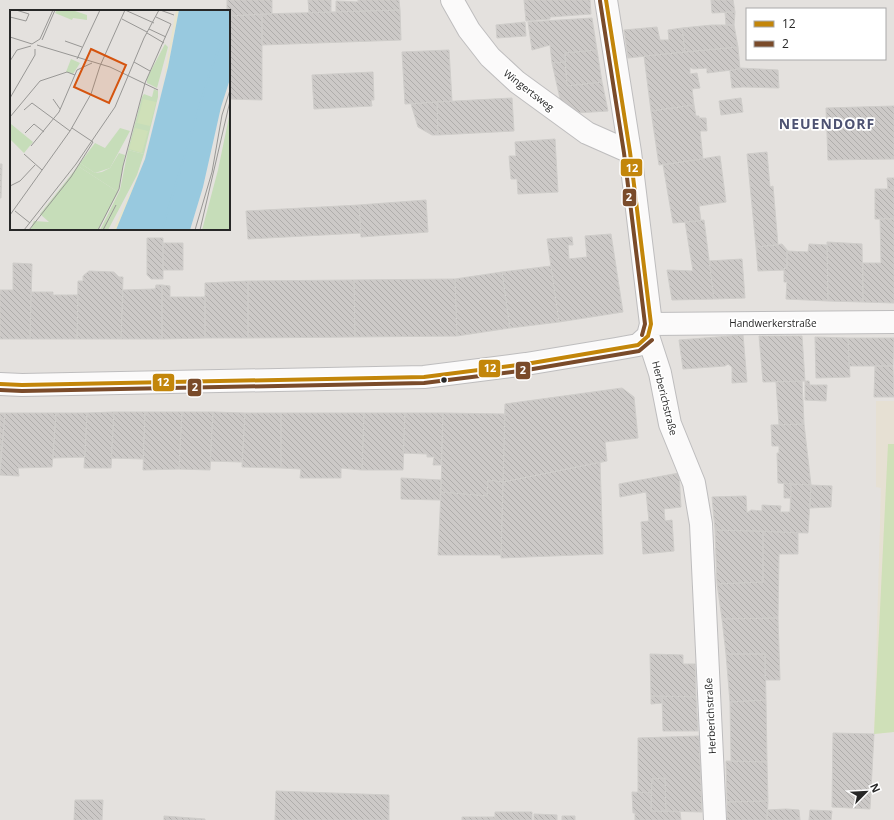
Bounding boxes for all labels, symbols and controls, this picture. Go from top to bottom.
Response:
legend [746,8,886,60]
inset map [10,10,230,230]
text: 12 [782,15,796,32]
text: 2 [782,35,789,52]
street label: Wingertsweg [501,66,557,114]
district label: NEUENDORF [779,114,875,133]
line badge: 12 [620,158,643,177]
text: 12 [626,160,638,175]
line badge: 2 [622,188,637,207]
text: 2 [626,189,632,204]
street label: Handwerkerstraße [729,316,817,330]
line badge: 12 [478,359,501,378]
street label: Herberichstraße [649,359,681,437]
text: 12 [484,360,496,375]
line badge: 2 [515,361,531,380]
text: 2 [520,362,526,377]
line badge: 12 [152,373,175,392]
text: 12 [157,374,169,389]
unlabelled marker [439,375,449,385]
line badge: 2 [187,378,202,397]
text: 2 [192,379,198,394]
street label: Herberichstraße [701,677,719,754]
north arrow [846,772,886,812]
text: N [867,781,884,795]

